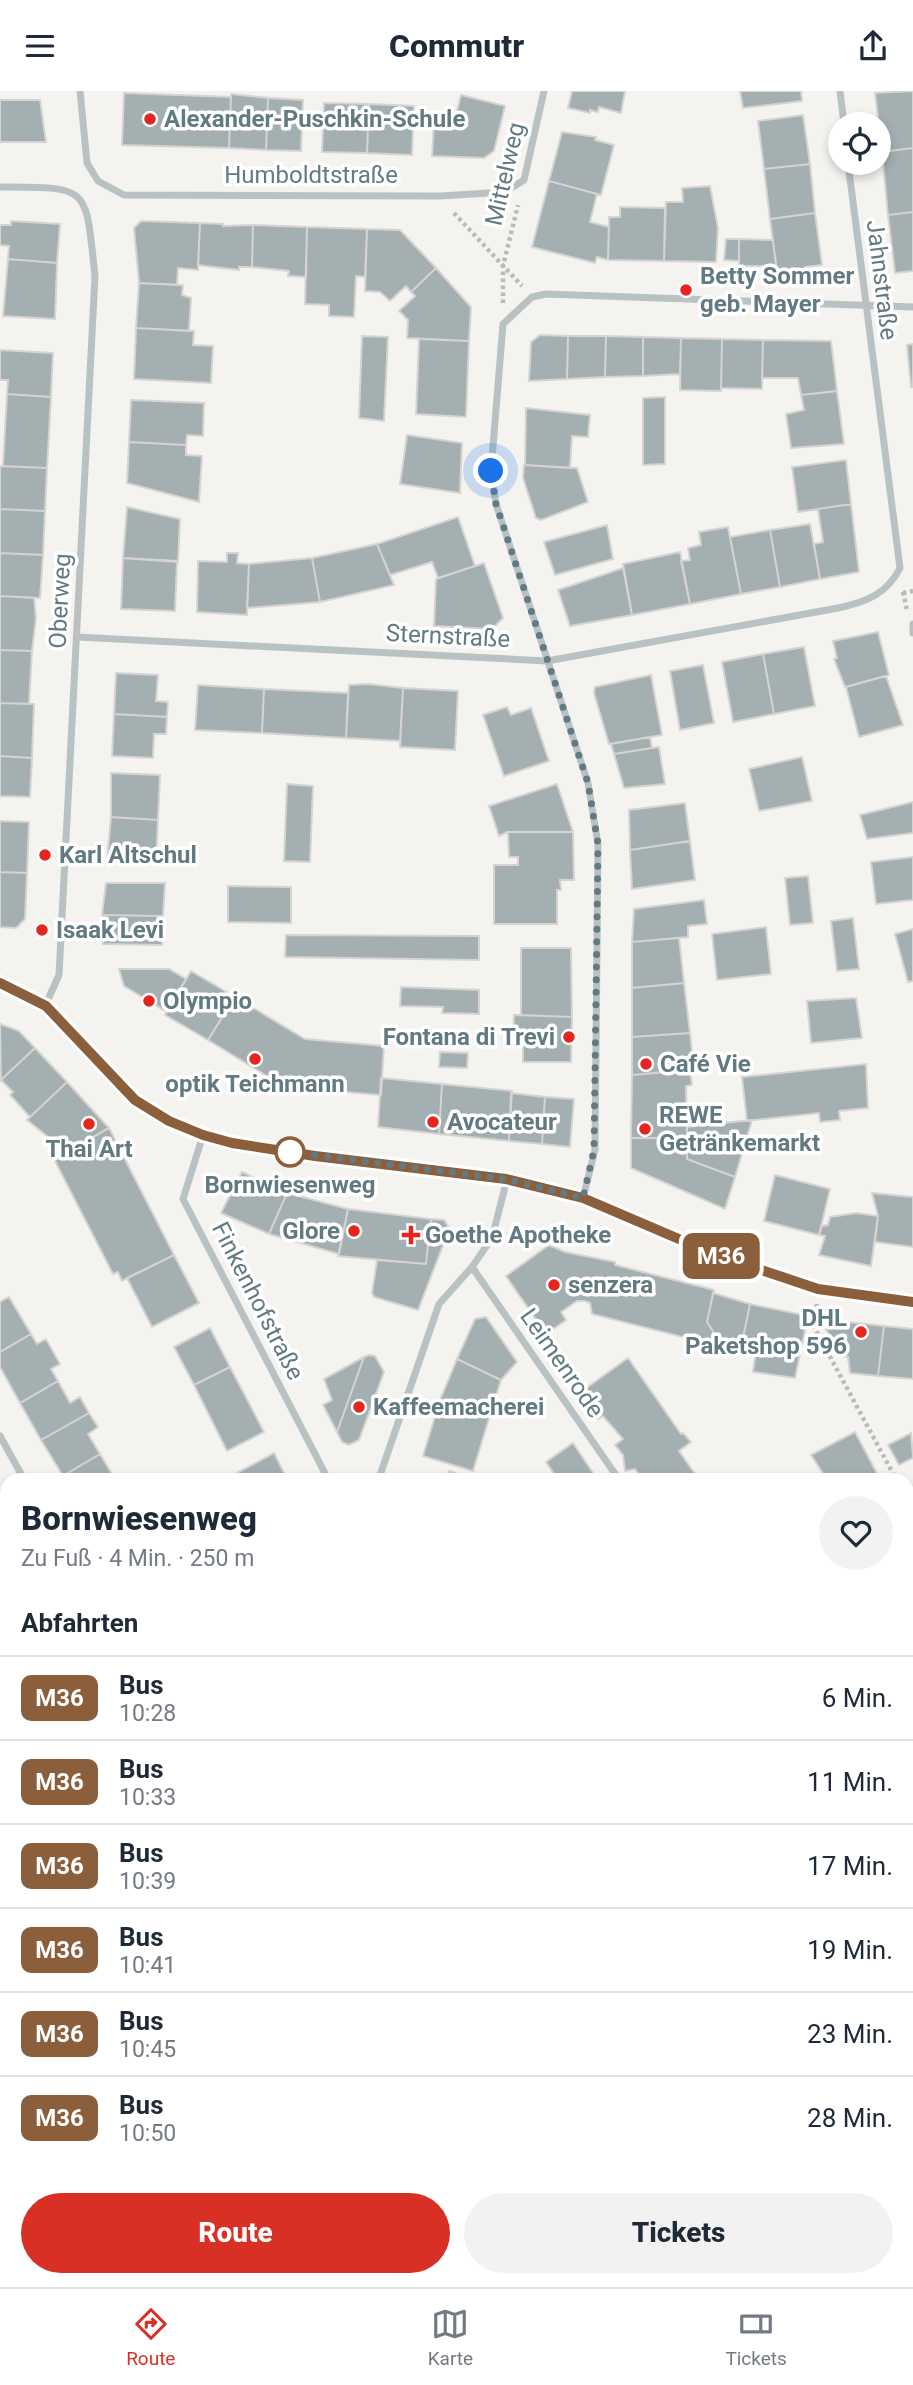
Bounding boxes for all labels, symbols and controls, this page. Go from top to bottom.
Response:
icon: menu [21,27,59,65]
text: Commutr [389,27,524,65]
icon: share [854,27,892,65]
place label: Alexander-Puschkin-Schule [164,105,465,133]
marker: Alexander-Puschkin-Schule [142,111,158,127]
map controls [828,112,891,175]
button: locate [828,112,891,175]
street label: Mittelweg [480,120,530,228]
street label: Humboldtstraße [224,161,398,189]
street label: Jahnstraße [861,218,903,342]
place label: Betty Sommer geb. Mayer [700,262,854,318]
marker: Betty Sommer geb. Mayer [678,282,694,298]
your location [473,453,508,488]
street label: Oberweg [44,553,76,649]
street label: Sternstraße [385,619,511,653]
place label: Karl Altschul [59,841,197,869]
marker: Karl Altschul [37,847,53,863]
place label: Isaak Levi [56,916,164,944]
marker: Isaak Levi [34,922,50,938]
place label: Olympio [163,987,252,1015]
marker: Olympio [141,993,157,1009]
place label: Fontana di Trevi [383,1023,555,1051]
marker: Fontana di Trevi [561,1029,577,1045]
place label: Café Vie [660,1050,751,1078]
marker: optik Teichmann [247,1051,263,1067]
marker: Café Vie [638,1056,654,1072]
place label: optik Teichmann [165,1070,345,1098]
place label: REWE Getränkemarkt [659,1101,820,1157]
place label: Avocateur [447,1108,557,1136]
marker: Avocateur [425,1114,441,1130]
marker: Thai Art [81,1116,97,1132]
marker: REWE Getränkemarkt [637,1121,653,1137]
place label: Thai Art [45,1135,133,1163]
marker: Bornwiesenweg [275,1137,305,1167]
place label: Bornwiesenweg [204,1171,376,1199]
street label: Finkenhofstraße [206,1217,310,1385]
place label: Glore [282,1217,340,1245]
place label: Goethe Apotheke [425,1221,611,1249]
marker: Glore [346,1223,362,1239]
marker: Goethe Apotheke [403,1227,419,1243]
line badge: M36 [681,1233,761,1279]
text: M36 [697,1242,745,1270]
place label: senzera [568,1271,653,1299]
marker: senzera [546,1277,562,1293]
street label: Leimenrode [514,1303,610,1423]
place label: DHL Paketshop 596 [685,1304,847,1360]
marker: DHL Paketshop 596 [853,1324,869,1340]
place label: Kaffeemacherei [373,1393,544,1421]
marker: Kaffeemacherei [351,1399,367,1415]
button: heart [819,1496,893,1570]
text: Bornwiesenweg [21,1499,257,1538]
text: Zu Fuß · 4 Min. · 250 m [21,1545,254,1572]
text: Abfahrten [21,1608,138,1638]
text: Bus [119,1670,164,1700]
text: 6 Min. [822,1683,893,1713]
text: M36 [35,1684,84,1712]
text: 10:28 [119,1700,176,1727]
text: Bus [119,1754,164,1784]
text: 11 Min. [807,1767,893,1797]
text: M36 [35,1768,84,1796]
text: 10:33 [119,1784,176,1811]
text: Bus [119,1838,164,1868]
text: 17 Min. [807,1851,893,1881]
text: M36 [35,1852,84,1880]
text: 10:39 [119,1868,176,1895]
text: Bus [119,1922,164,1952]
text: 19 Min. [807,1935,893,1965]
text: M36 [35,1936,84,1964]
text: 10:41 [119,1952,176,1979]
text: Bus [119,2006,164,2036]
text: 23 Min. [807,2019,893,2049]
text: M36 [35,2020,84,2048]
text: 10:45 [119,2036,176,2063]
text: Bus [119,2090,164,2120]
text: 28 Min. [807,2103,893,2133]
text: M36 [35,2104,84,2132]
text: 10:50 [119,2120,176,2147]
button: Route [21,2193,450,2273]
button: Tickets [464,2193,893,2273]
tab: Route [126,2305,175,2370]
tab: Karte [428,2305,473,2370]
tab: Tickets [725,2305,787,2370]

